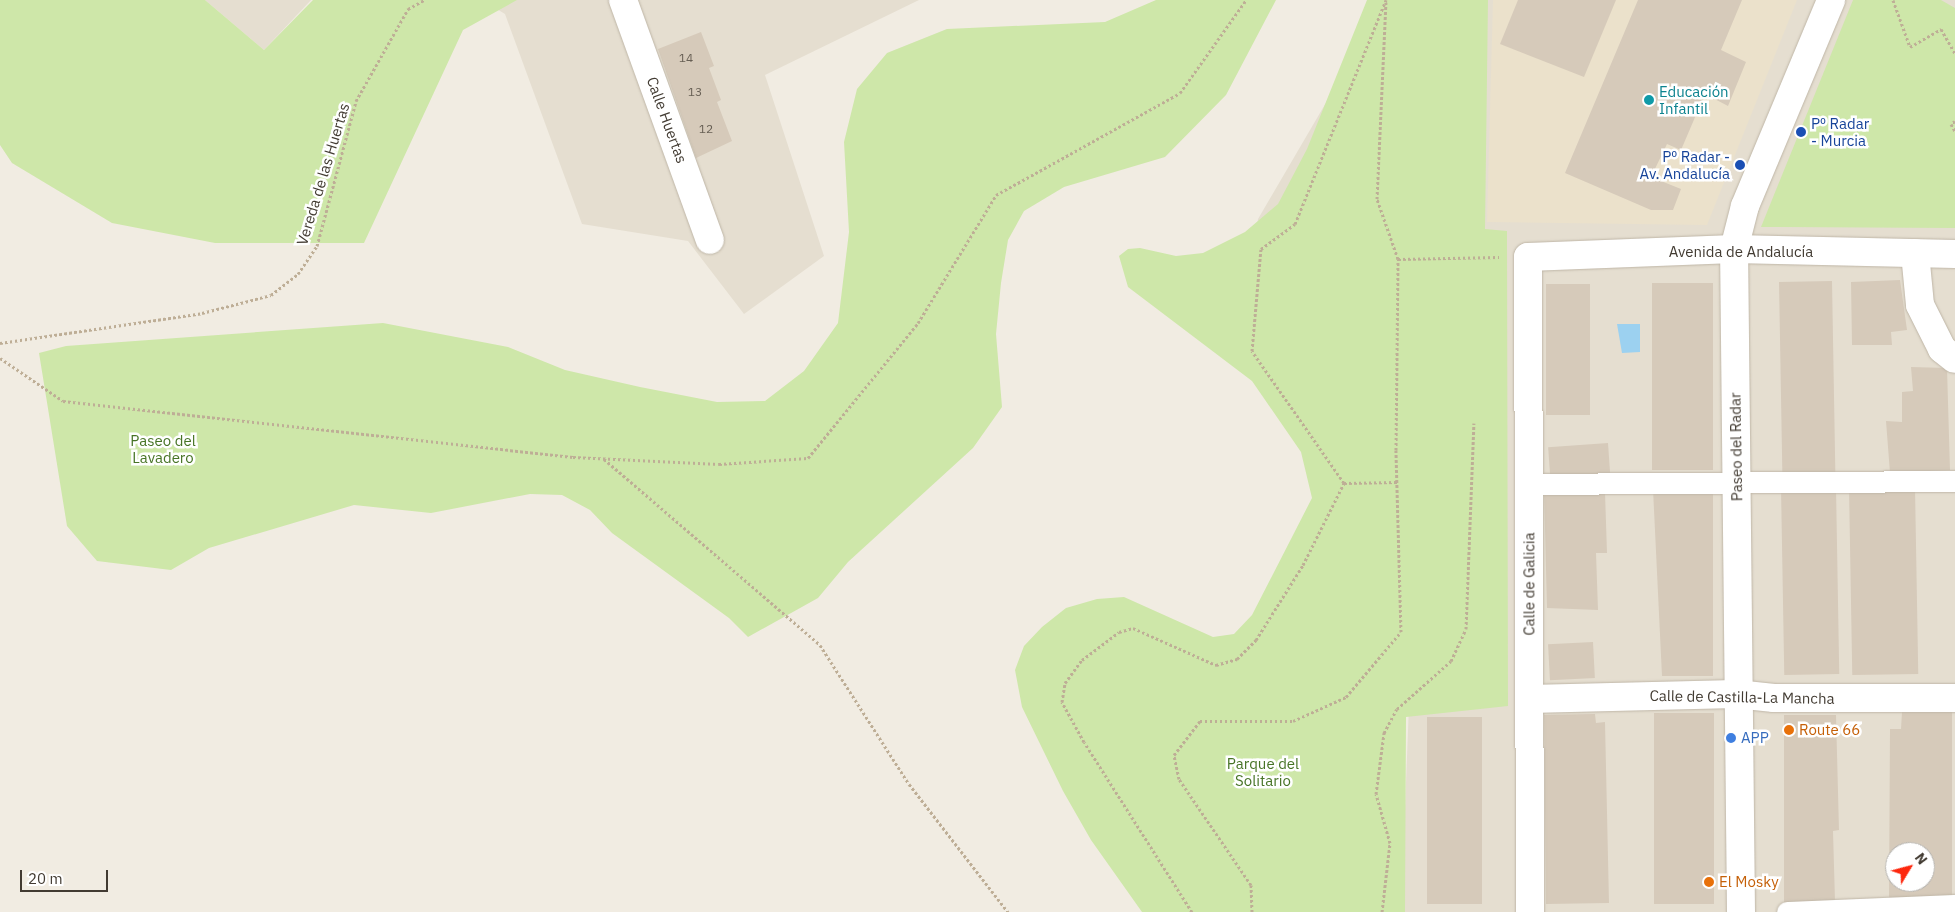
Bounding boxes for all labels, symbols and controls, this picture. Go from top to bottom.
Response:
house number: 14 [679,51,693,65]
street label: Calle Huertas [643,74,691,166]
place label: Educación Infantil [1659,82,1729,117]
house number: 13 [688,85,702,99]
marker: Educación Infantil [1643,94,1655,106]
street label: Vereda de las Huertas [293,101,353,247]
place label: Pº Radar - Murcia [1811,114,1869,149]
house number: 12 [699,122,713,136]
marker: Pº Radar - Murcia [1795,126,1807,138]
place label: Pº Radar - Av. Andalucía [1640,147,1730,182]
marker: Pº Radar - Av. Andalucía [1734,159,1746,171]
street label: Avenida de Andalucía [1669,243,1813,261]
street label: Paseo del Radar [1726,393,1746,501]
park label: Paseo del Lavadero [130,431,196,466]
street label: Calle de Galicia [1520,532,1538,636]
street label: Calle de Castilla-La Mancha [1649,686,1835,708]
place label: Route 66 [1799,721,1860,739]
marker: Route 66 [1783,724,1795,736]
place label: APP [1741,729,1769,747]
marker: APP [1725,732,1737,744]
park label: Parque del Solitario [1227,754,1299,789]
north arrow [1885,842,1935,892]
text: N [1911,849,1931,868]
scale bar [22,860,110,892]
text: 20 m [28,869,63,888]
place label: El Mosky [1719,873,1779,891]
marker: El Mosky [1703,876,1715,888]

